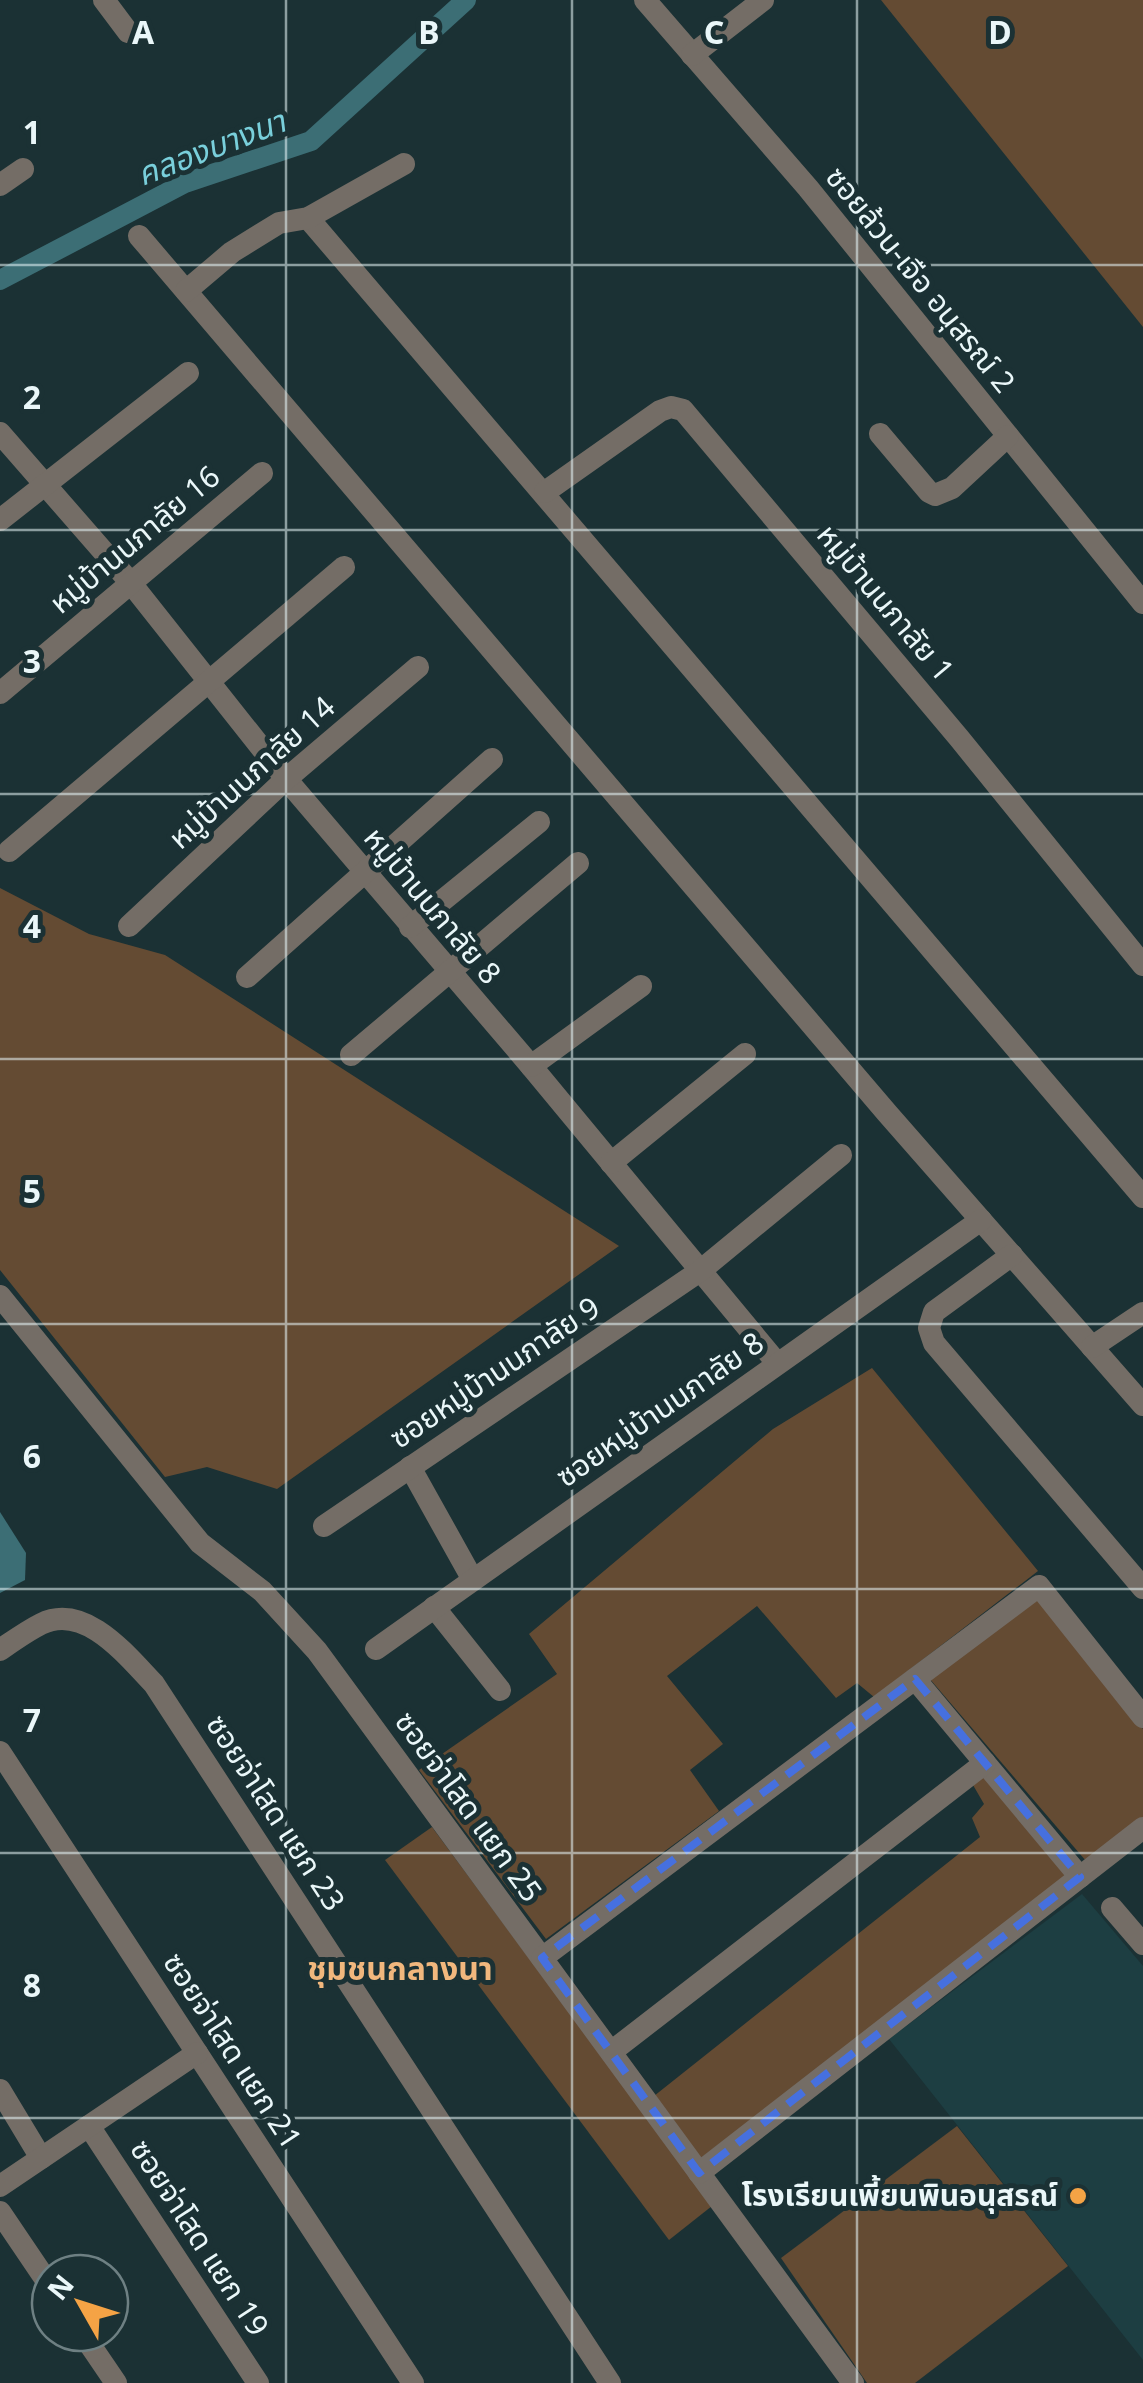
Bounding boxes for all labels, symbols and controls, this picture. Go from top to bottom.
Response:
text: A [132,10,155,53]
text: B [418,10,440,53]
text: C [704,10,724,53]
text: D [988,10,1012,53]
water label: คลองบางนา [130,98,293,195]
text: 1 [23,110,41,153]
street label: ซอยล้วน-เจือ อนุสรณ์ 2 [817,157,1025,401]
text: 2 [23,375,41,418]
street label: หมู่บ้านนภาลัย 16 [40,456,228,622]
street label: หมู่บ้านนภาลัย 1 [808,515,964,689]
text: 3 [23,639,41,682]
street label: หมู่บ้านนภาลัย 14 [159,686,343,858]
street label: หมู่บ้านนภาลัย 8 [355,818,511,992]
text: 4 [23,904,41,947]
text: 5 [23,1169,41,1212]
street label: ซอยหมู่บ้านนภาลัย 9 [381,1286,607,1457]
street label: ซอยหมู่บ้านนภาลัย 8 [547,1322,771,1496]
text: 6 [23,1434,41,1477]
text: 7 [23,1698,41,1741]
street label: ซอยจ่าโสด แยก 25 [386,1703,552,1910]
street label: ซอยจ่าโสด แยก 23 [197,1706,355,1918]
street label: ซอยจ่าโสด แยก 21 [154,1944,312,2156]
district label: ชุมชนกลางนา [307,1946,493,1989]
text: 8 [23,1963,41,2006]
street label: ซอยจ่าโสด แยก 19 [121,2131,279,2343]
place label: โรงเรียนเพี้ยนพินอนุสรณ์ [742,2174,1058,2215]
marker: โรงเรียนเพี้ยนพินอนุสรณ์ [1067,2185,1089,2207]
north arrow [30,2253,130,2353]
text: N [38,2266,82,2307]

